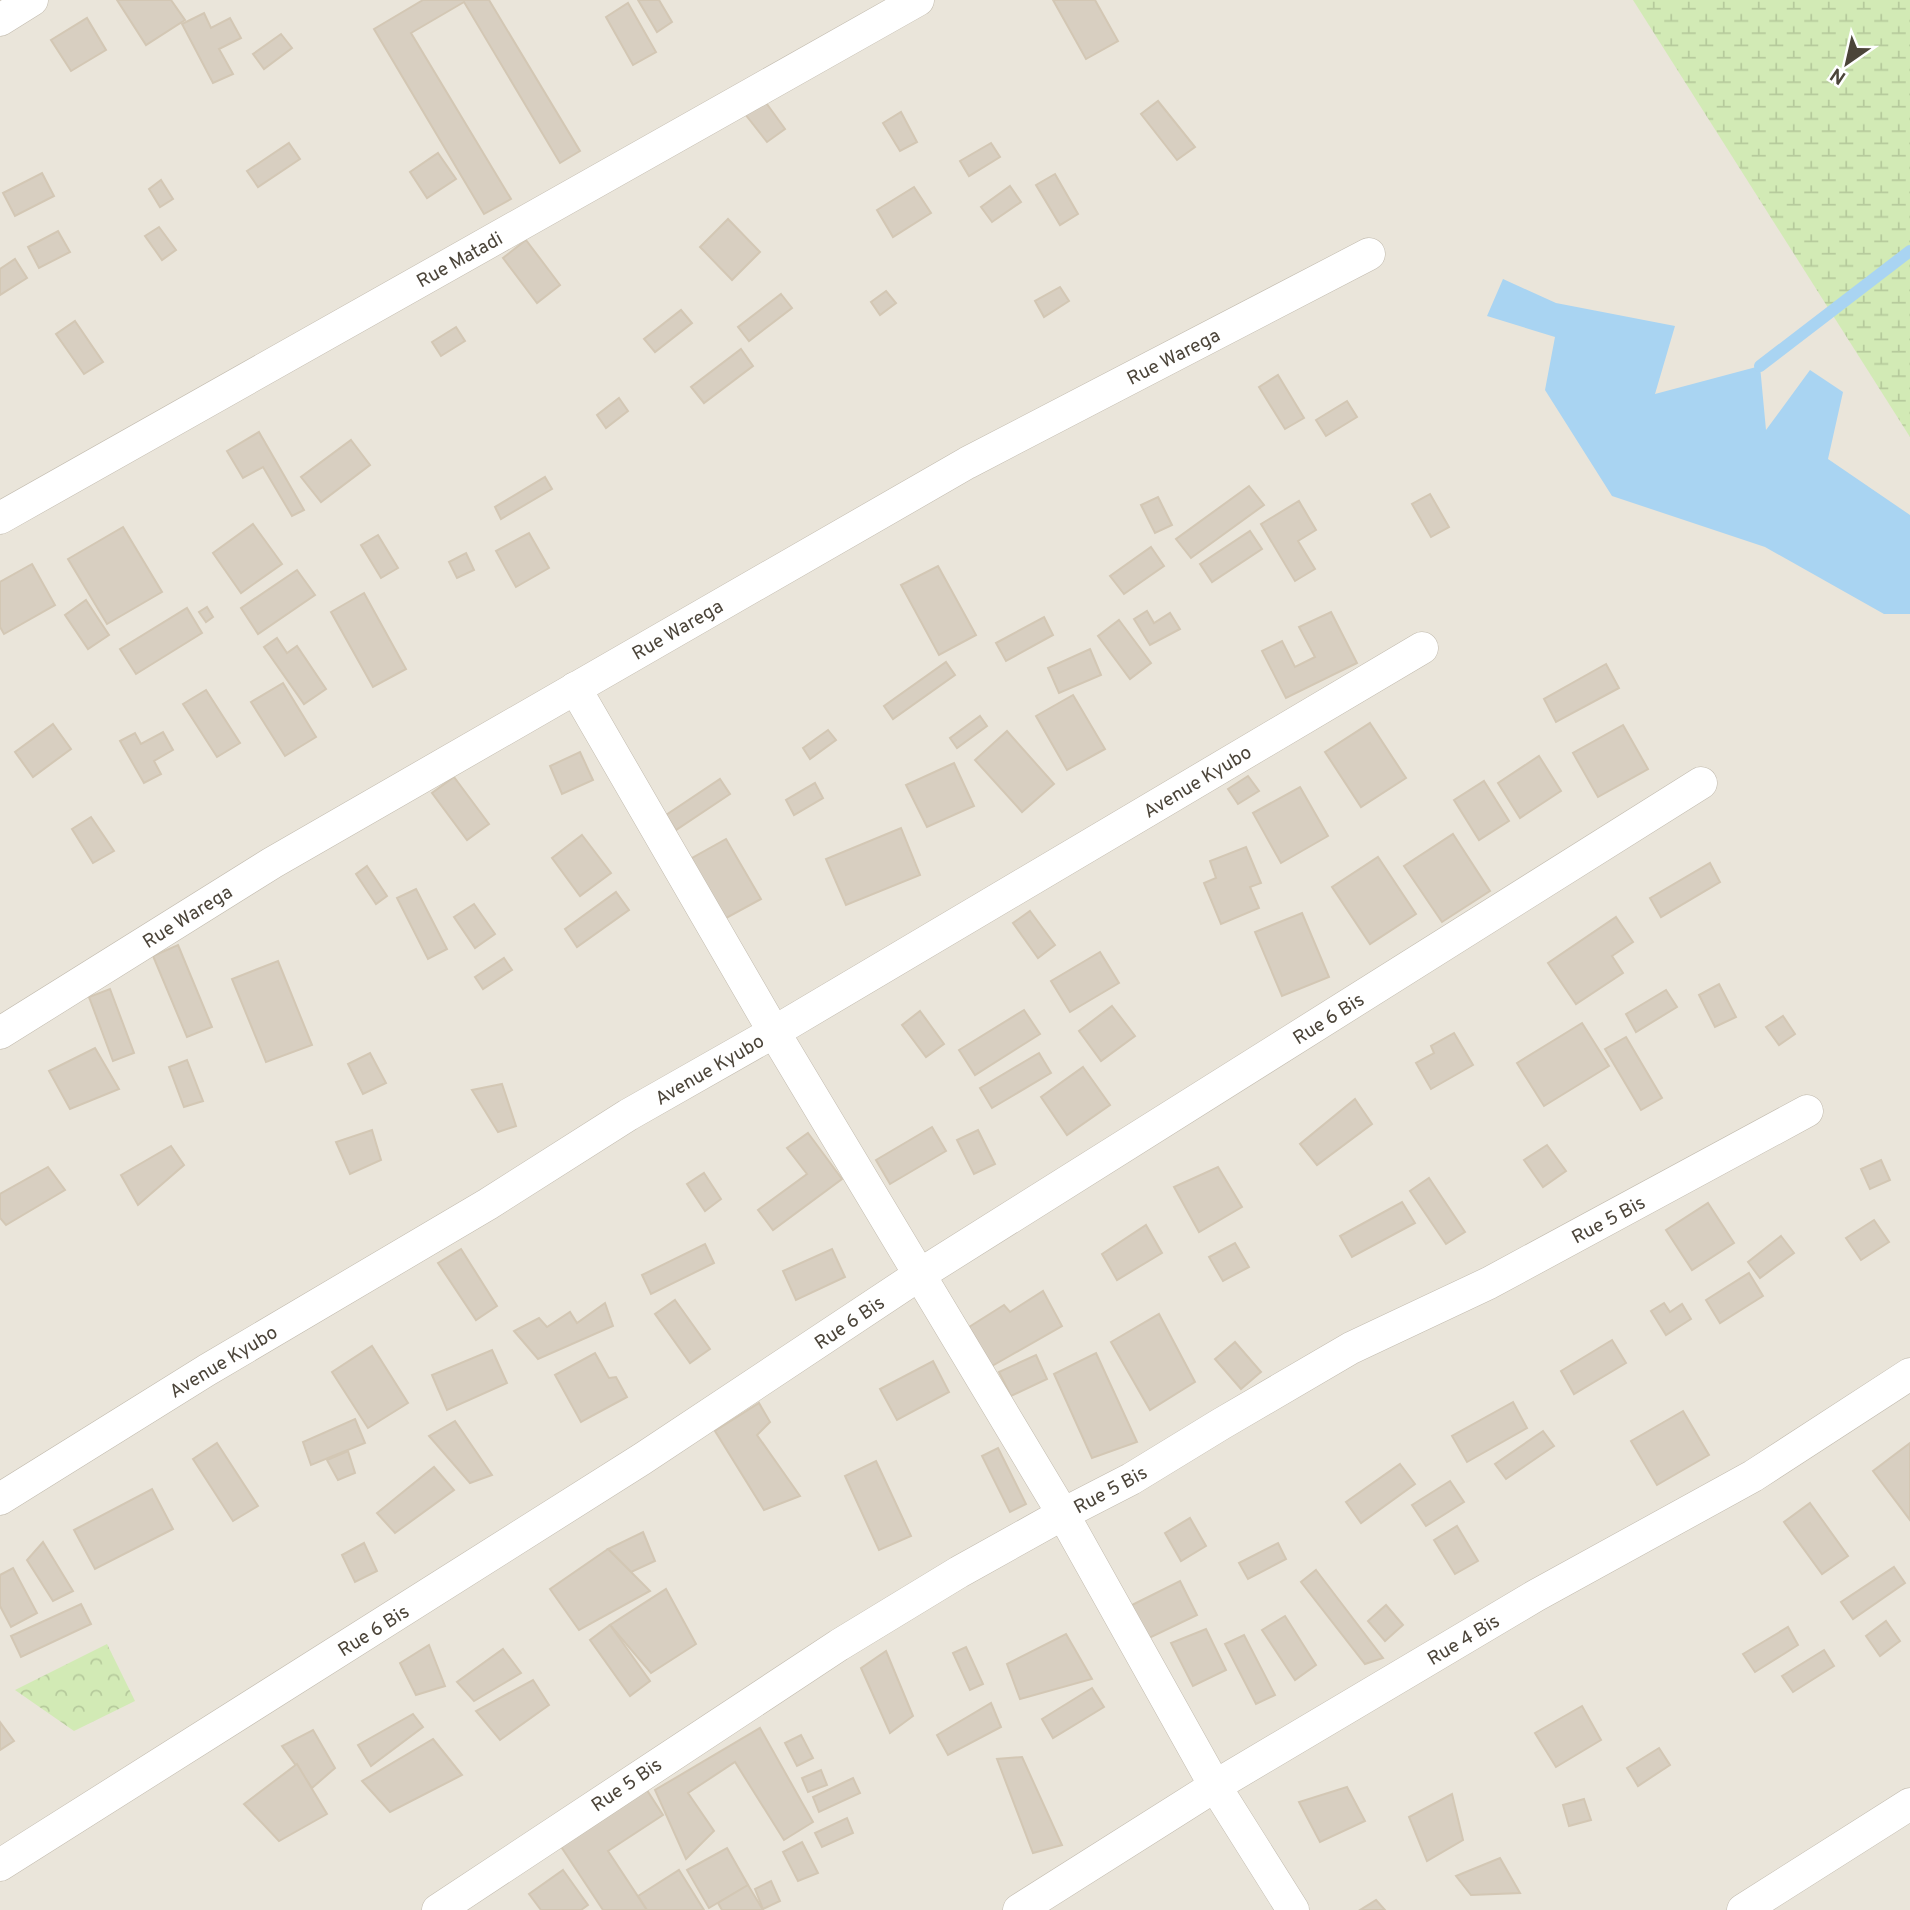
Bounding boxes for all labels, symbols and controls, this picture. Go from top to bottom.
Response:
north arrow [1812,28,1882,98]
text: N [1826,62,1851,89]
street label: Rue Matadi [413,227,507,294]
street label: Rue Warega [1123,324,1224,391]
street label: Rue Warega [628,595,728,666]
street label: Avenue Kyubo [1140,741,1257,824]
street label: Rue Warega [139,881,237,955]
street label: Rue 6 Bis [1289,988,1369,1051]
street label: Avenue Kyubo [651,1030,769,1112]
street label: Rue 5 Bis [1568,1191,1650,1250]
street label: Rue 6 Bis [810,1291,890,1356]
street label: Avenue Kyubo [166,1321,283,1404]
street label: Rue 5 Bis [1070,1461,1152,1520]
street label: Rue 6 Bis [334,1600,414,1663]
street label: Rue 4 Bis [1424,1610,1505,1672]
street label: Rue 5 Bis [587,1753,667,1818]

